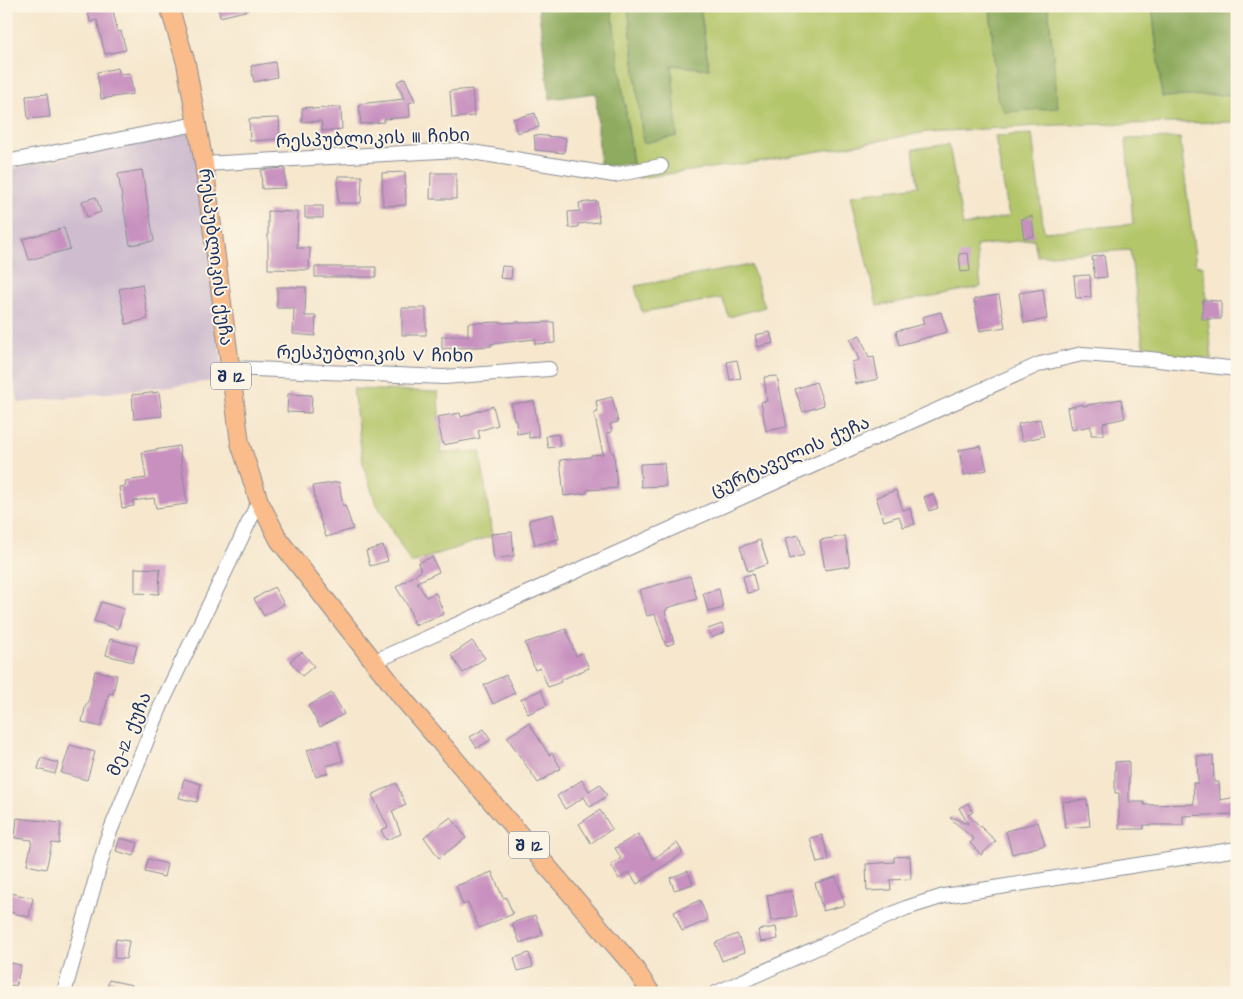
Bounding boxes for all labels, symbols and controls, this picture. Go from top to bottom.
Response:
street label: რესპუბლიკის III ჩიხი [276,123,470,154]
street label: რესპუბლიკის ქუჩა [192,167,239,347]
street label: რესპუბლიკის V ჩიხი [276,340,474,369]
road number: შ 12 [211,362,251,390]
street label: ცურტაველის ქუჩა [707,410,874,503]
street label: მე-12 ქუჩა [101,688,158,780]
road number: შ 12 [509,832,549,858]

